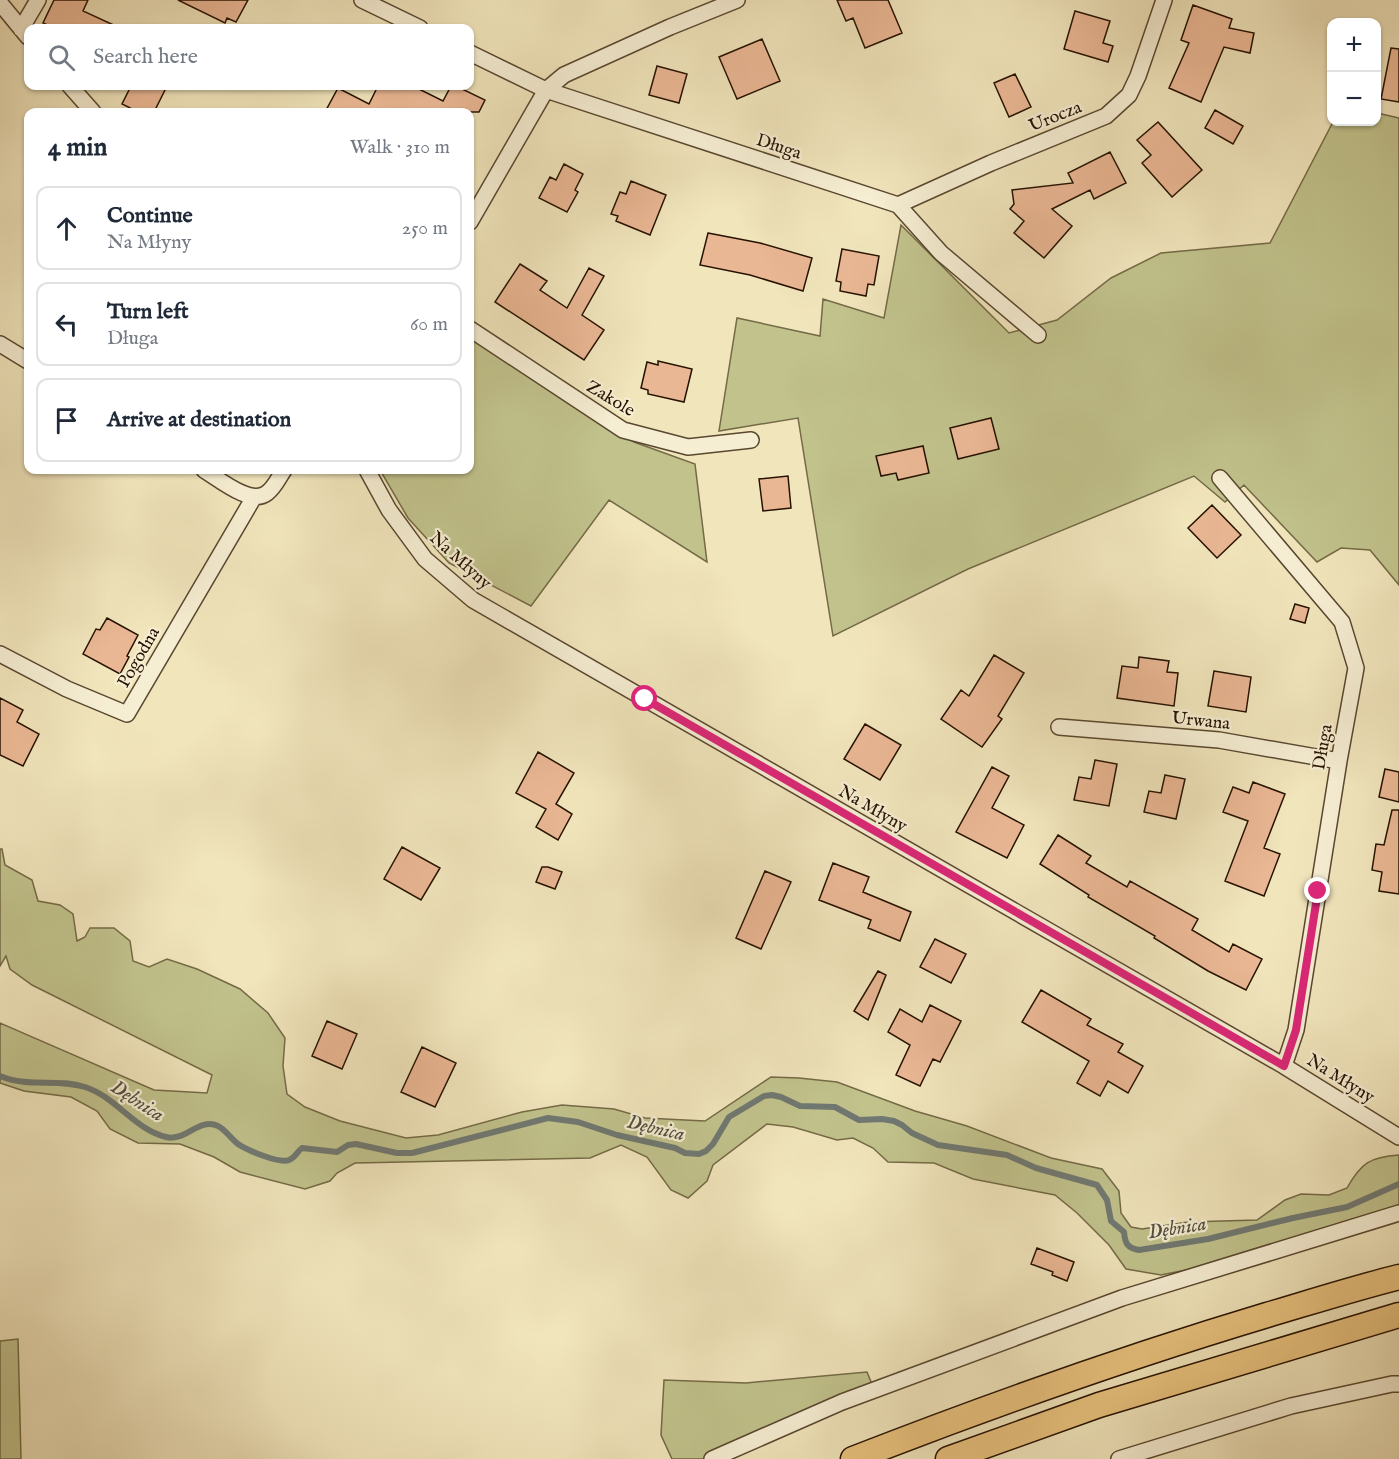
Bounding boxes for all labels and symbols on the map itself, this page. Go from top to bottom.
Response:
street label: Urocza [1026,96,1086,138]
street label: Długa [753,129,804,166]
street label: Zakole [582,376,639,423]
street label: Na Młyny [424,527,496,595]
street label: Pogodna [113,623,166,692]
route start [631,685,657,711]
street label: Urwana [1171,707,1231,736]
street label: Długa [1308,722,1339,772]
street label: Na Młyny [834,780,911,838]
route end [1304,877,1330,903]
street label: Na Młyny [1302,1049,1379,1109]
water label: Dębnica [106,1075,169,1128]
water label: Dębnica [624,1110,687,1147]
water label: Dębnica [1146,1212,1208,1245]

